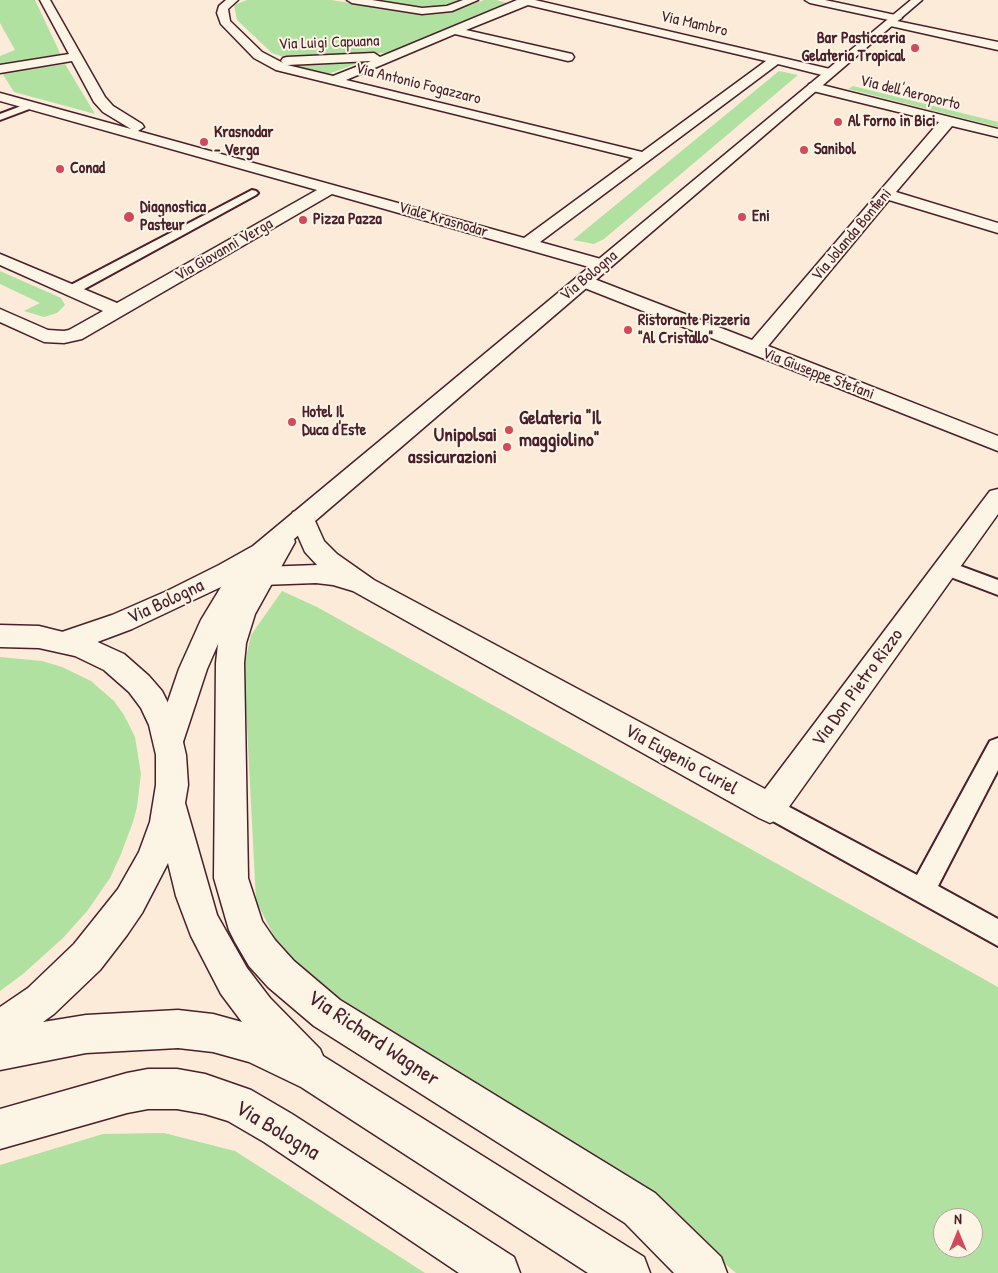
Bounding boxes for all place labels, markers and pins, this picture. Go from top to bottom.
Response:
place label: Bar Pasticceria Gelateria Tropical [802,29,905,67]
marker: Bar Pasticceria Gelateria Tropical [909,42,921,54]
place label: Al Forno in Bici [848,112,936,132]
marker: Al Forno in Bici [832,116,844,128]
place label: Krasnodar - Verga [214,123,273,161]
marker: Krasnodar - Verga [198,136,210,148]
place label: Sanibol [814,140,856,160]
marker: Sanibol [798,144,810,156]
place label: Conad [70,159,105,179]
marker: Conad [54,163,66,175]
place label: Diagnostica Pasteur [140,198,206,236]
place label: Eni [752,207,770,227]
marker: Diagnostica Pasteur [122,210,136,224]
place label: Pizza Pazza [313,210,382,230]
marker: Eni [736,211,748,223]
marker: Pizza Pazza [297,214,309,226]
place label: Ristorante Pizzeria "Al Cristallo" [638,311,750,349]
marker: Ristorante Pizzeria "Al Cristallo" [622,324,634,336]
place label: Hotel Il Duca d'Este [302,403,366,441]
place label: Gelateria "Il maggiolino" [519,408,601,452]
marker: Hotel Il Duca d'Este [286,416,298,428]
marker: Gelateria "Il maggiolino" [503,424,515,436]
place label: Unipolsai assicurazioni [408,425,497,469]
marker: Unipolsai assicurazioni [501,441,513,453]

